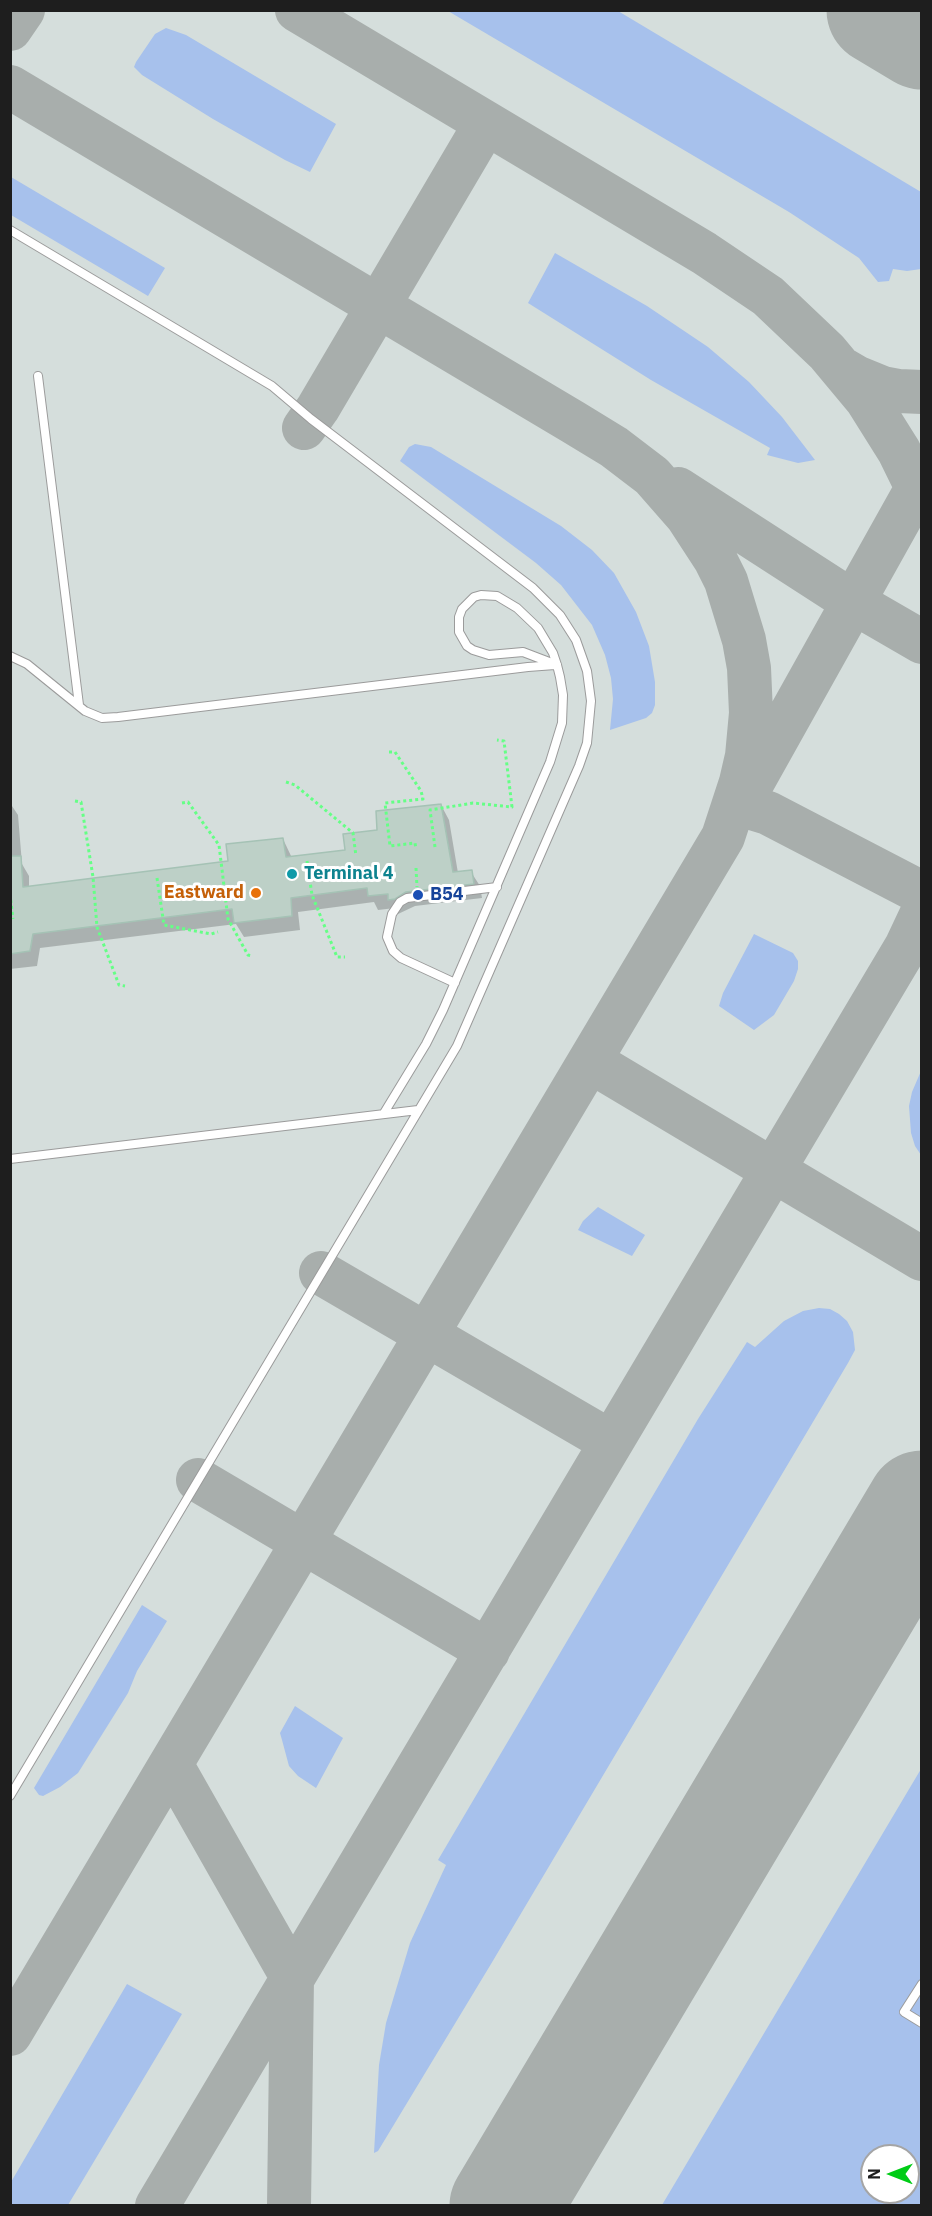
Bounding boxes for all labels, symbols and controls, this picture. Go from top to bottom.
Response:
place label: Terminal 4 [304,863,393,885]
marker: Terminal 4 [285,867,299,881]
place label: Eastward [164,882,244,904]
place label: B54 [430,884,464,906]
marker: Eastward [249,886,263,900]
marker: B54 [411,888,425,902]
north arrow [860,2144,920,2204]
text: N [864,2168,884,2180]

